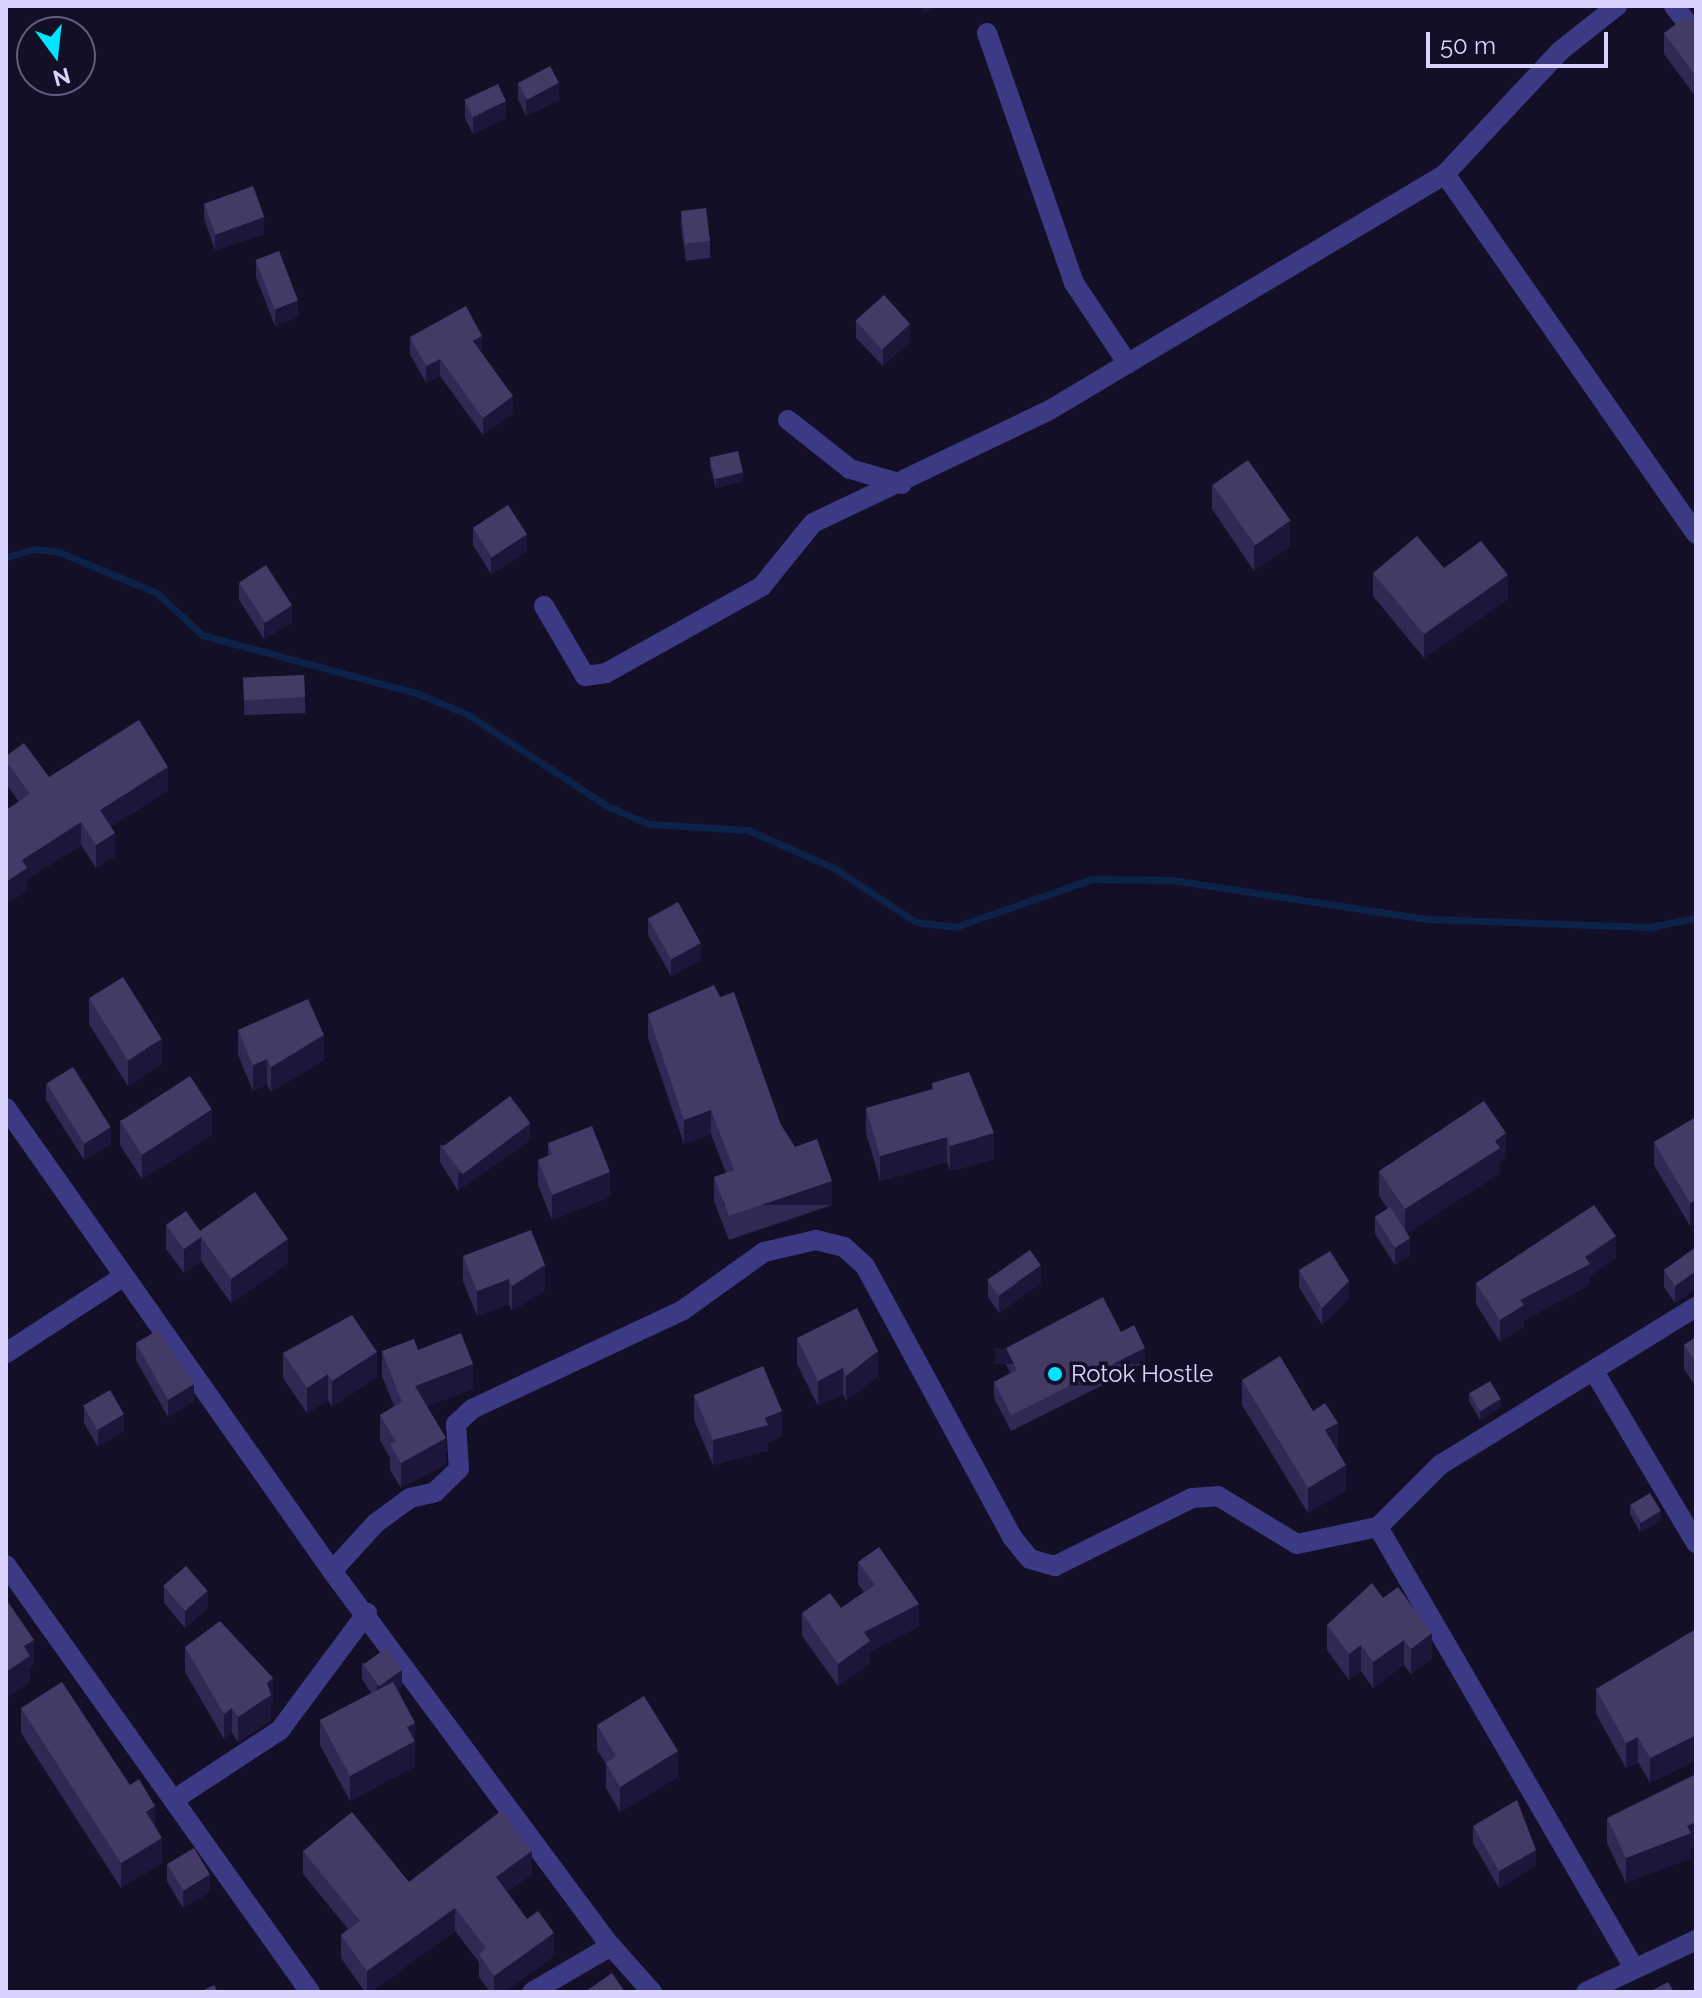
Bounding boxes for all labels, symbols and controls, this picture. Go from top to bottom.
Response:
north arrow [16,16,96,96]
scale bar [1430,16,1612,66]
text: 50 m [1440,31,1496,60]
text: N [50,63,73,92]
place label: Rotok Hostle [1071,1360,1213,1388]
marker: Rotok Hostle [1046,1365,1064,1383]

